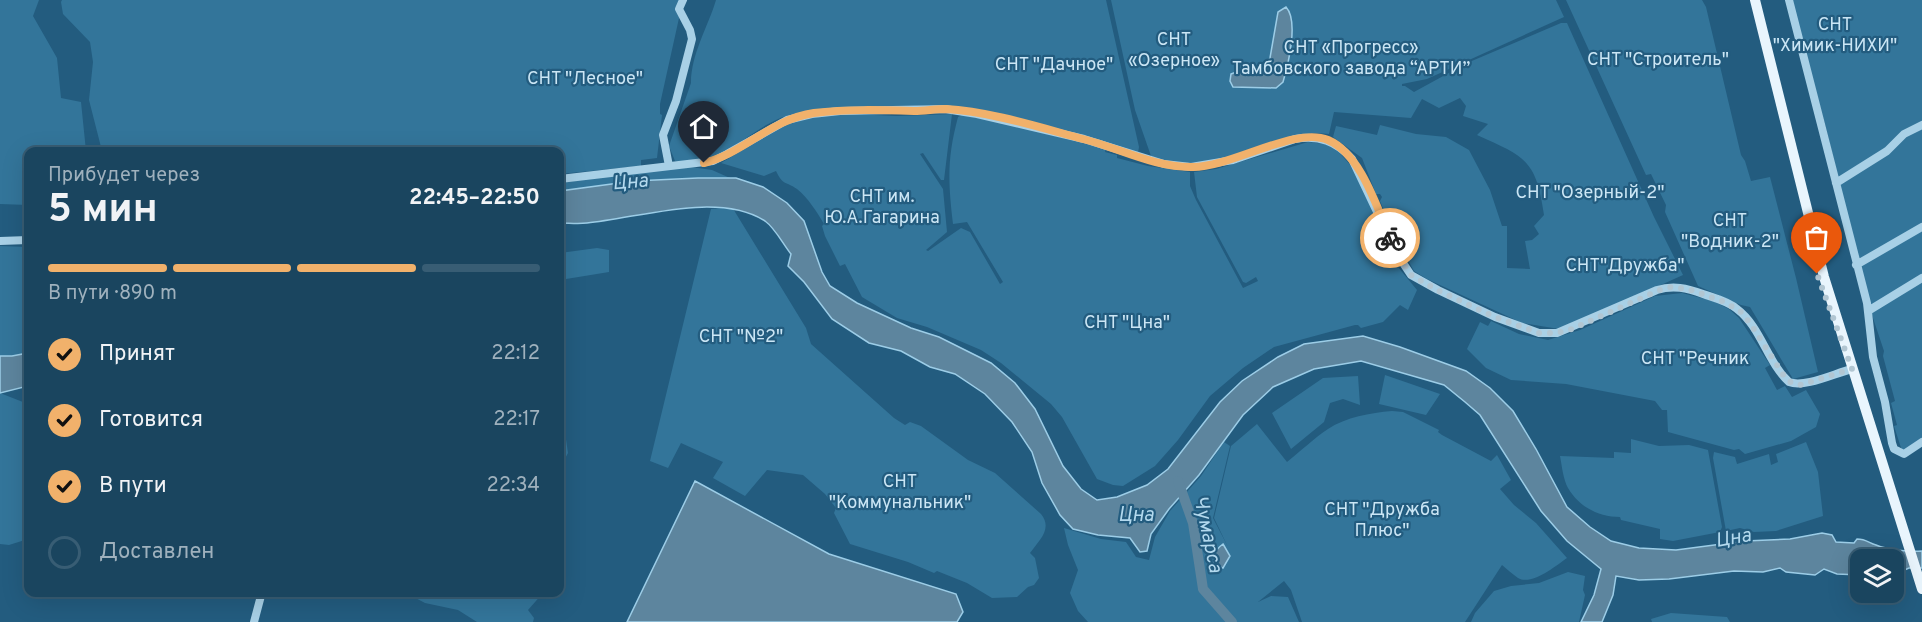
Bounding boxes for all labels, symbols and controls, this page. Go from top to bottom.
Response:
park label: СНТ "Химик-НИХИ" [1773,14,1897,58]
park label: СНТ «Озерное» [1128,29,1220,73]
park label: СНТ «Прогресс» Тамбовского завода “АРТИ” [1232,37,1471,81]
park label: СНТ "Строитель" [1587,49,1729,72]
park label: СНТ "Дачное" [995,54,1113,77]
park label: СНТ "Лесное" [527,68,643,91]
pin [678,101,729,163]
icon: home [687,110,720,143]
text: Прибудет через [48,163,200,189]
water label: Цна [611,168,650,198]
park label: СНТ "Озерный-2" [1515,182,1665,205]
text: 22:45–22:50 [409,185,540,212]
park label: СНТ им. Ю.А.Гагарина [824,186,940,230]
text: 5 мин [48,187,158,236]
courier [1360,208,1420,268]
park label: СНТ "Водник-2" [1681,210,1779,254]
pin [1791,212,1842,274]
icon: bag [1800,221,1833,254]
icon: bike [1374,222,1407,255]
park label: СНТ"Дружба" [1565,255,1685,278]
text: В пути · 890 m [48,281,177,307]
park label: СНТ "Цна" [1084,312,1170,335]
park label: СНТ "№2" [699,326,783,349]
icon: check [48,338,81,371]
text: Принят [99,341,175,368]
text: 22:12 [491,341,540,367]
park label: СНТ "Речник [1641,348,1749,371]
icon: check [48,404,81,437]
text: Готовится [99,407,203,434]
text: 22:17 [493,407,540,433]
icon: check [48,470,81,503]
park label: СНТ "Коммунальник" [829,471,971,515]
text: В пути [99,473,167,500]
text: 22:34 [487,473,540,499]
water label: Чумарса [1186,494,1228,576]
park label: СНТ "Дружба Плюс" [1324,499,1440,543]
water label: Цна [1118,503,1155,529]
water label: Цна [1713,523,1754,555]
text: Доставлен [99,539,214,566]
map controls [1850,549,1904,603]
button: layers [1850,549,1904,603]

